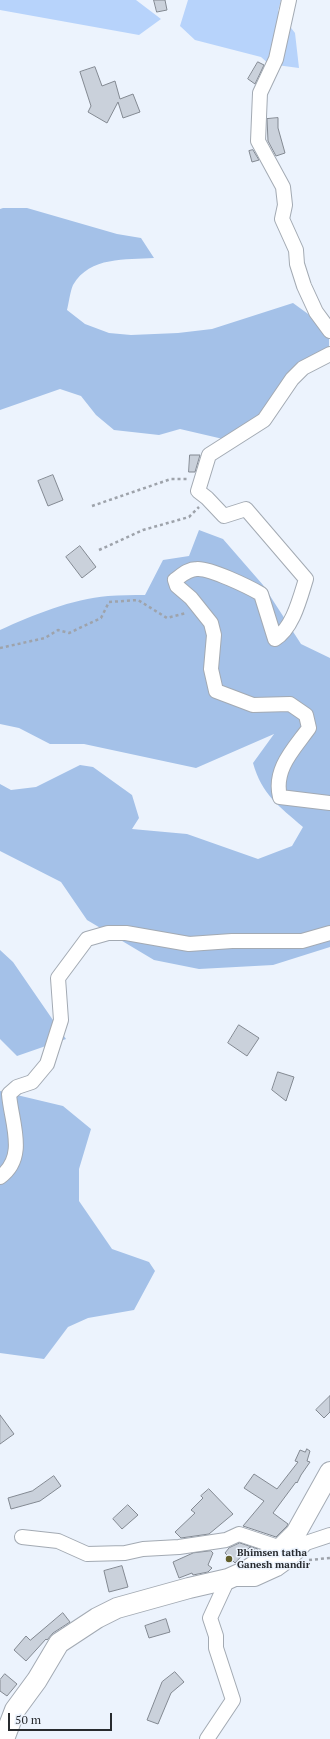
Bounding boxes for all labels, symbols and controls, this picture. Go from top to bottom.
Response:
place label: Bhimsen tatha Ganesh mandir [237,1547,310,1570]
marker: Bhimsen tatha Ganesh mandir [224,1554,234,1564]
scale bar [10,1705,114,1731]
text: 50 m [15,1712,41,1727]

